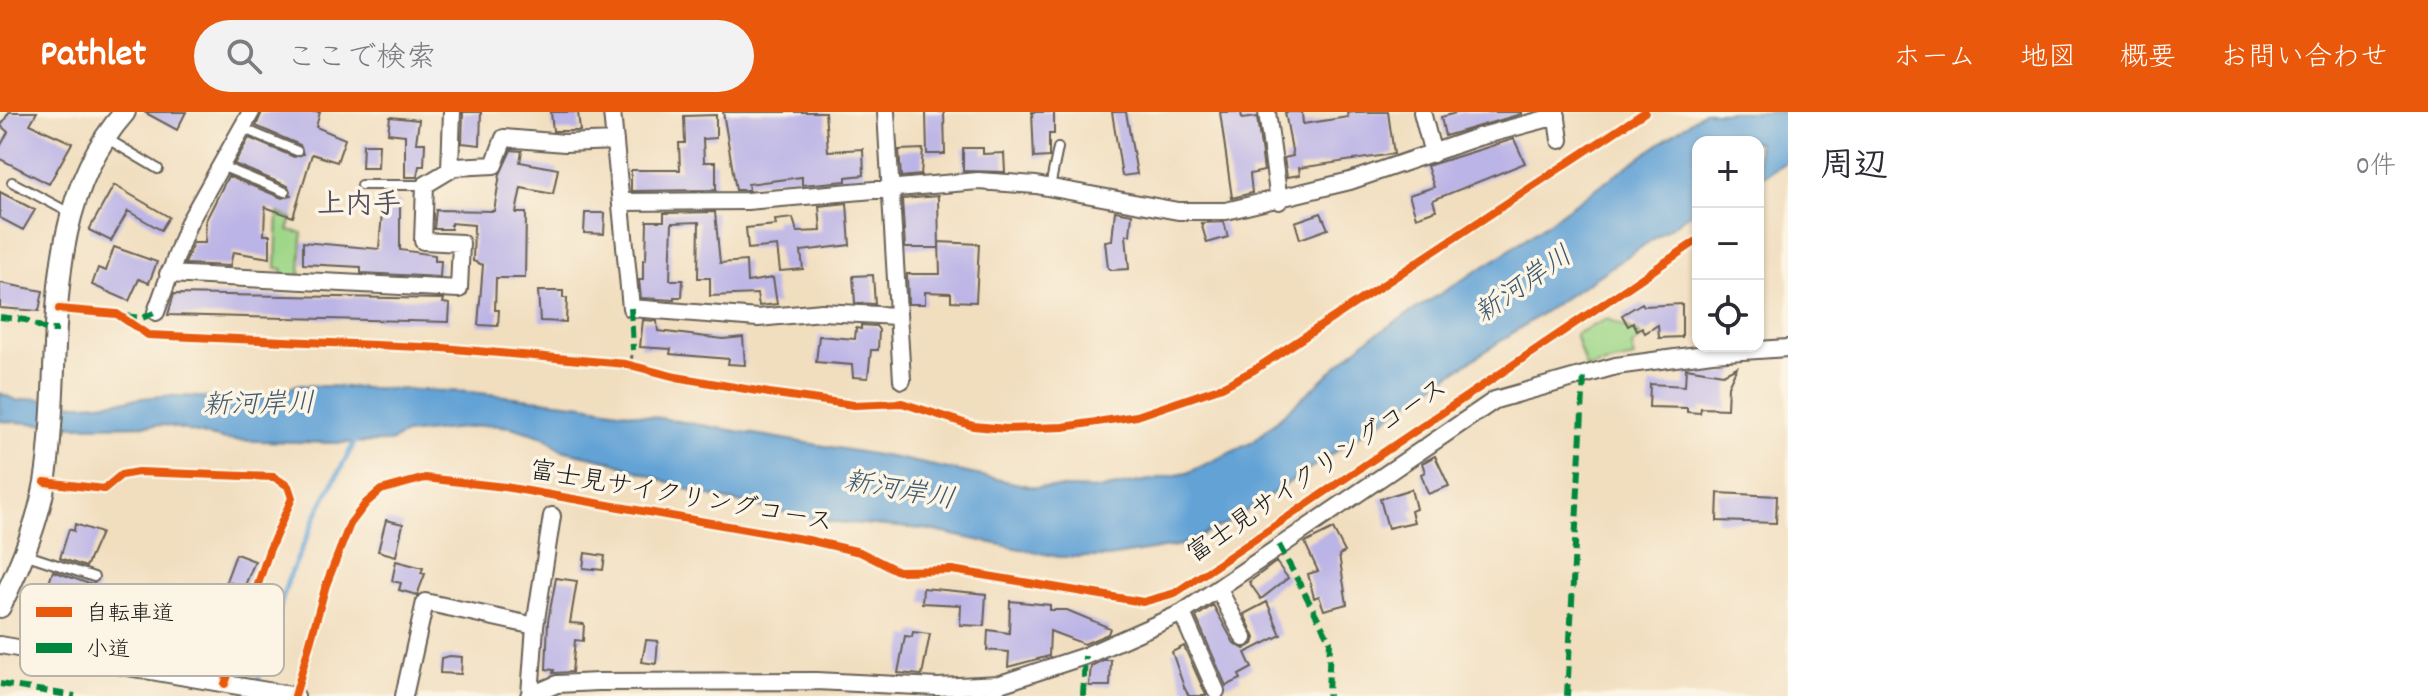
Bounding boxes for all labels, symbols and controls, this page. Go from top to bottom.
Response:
search box [194,20,754,92]
text: Pathlet [40,29,146,84]
icon: search [222,34,266,78]
text: ここで検索 [286,39,436,82]
text: ホーム [1893,40,1976,80]
text: 地図 [2020,40,2076,80]
text: 概要 [2120,40,2176,80]
text: お問い合わせ [2220,40,2388,80]
map controls [1692,136,1764,352]
button: + [1692,136,1764,208]
text: 周辺 [1820,144,1888,193]
text: 0件 [2356,149,2396,186]
district label: 上内手 [317,187,401,227]
button: − [1692,208,1764,280]
water label: 新河岸川 [1468,238,1582,336]
button: locate [1692,280,1764,352]
street label: 富士見サイクリングコース [1180,371,1456,573]
water label: 新河岸川 [203,386,315,428]
street label: 富士見サイクリングコース [526,453,836,543]
water label: 新河岸川 [840,464,958,522]
legend [20,584,284,676]
text: 自転車道 [86,600,174,631]
text: 小道 [86,636,130,667]

